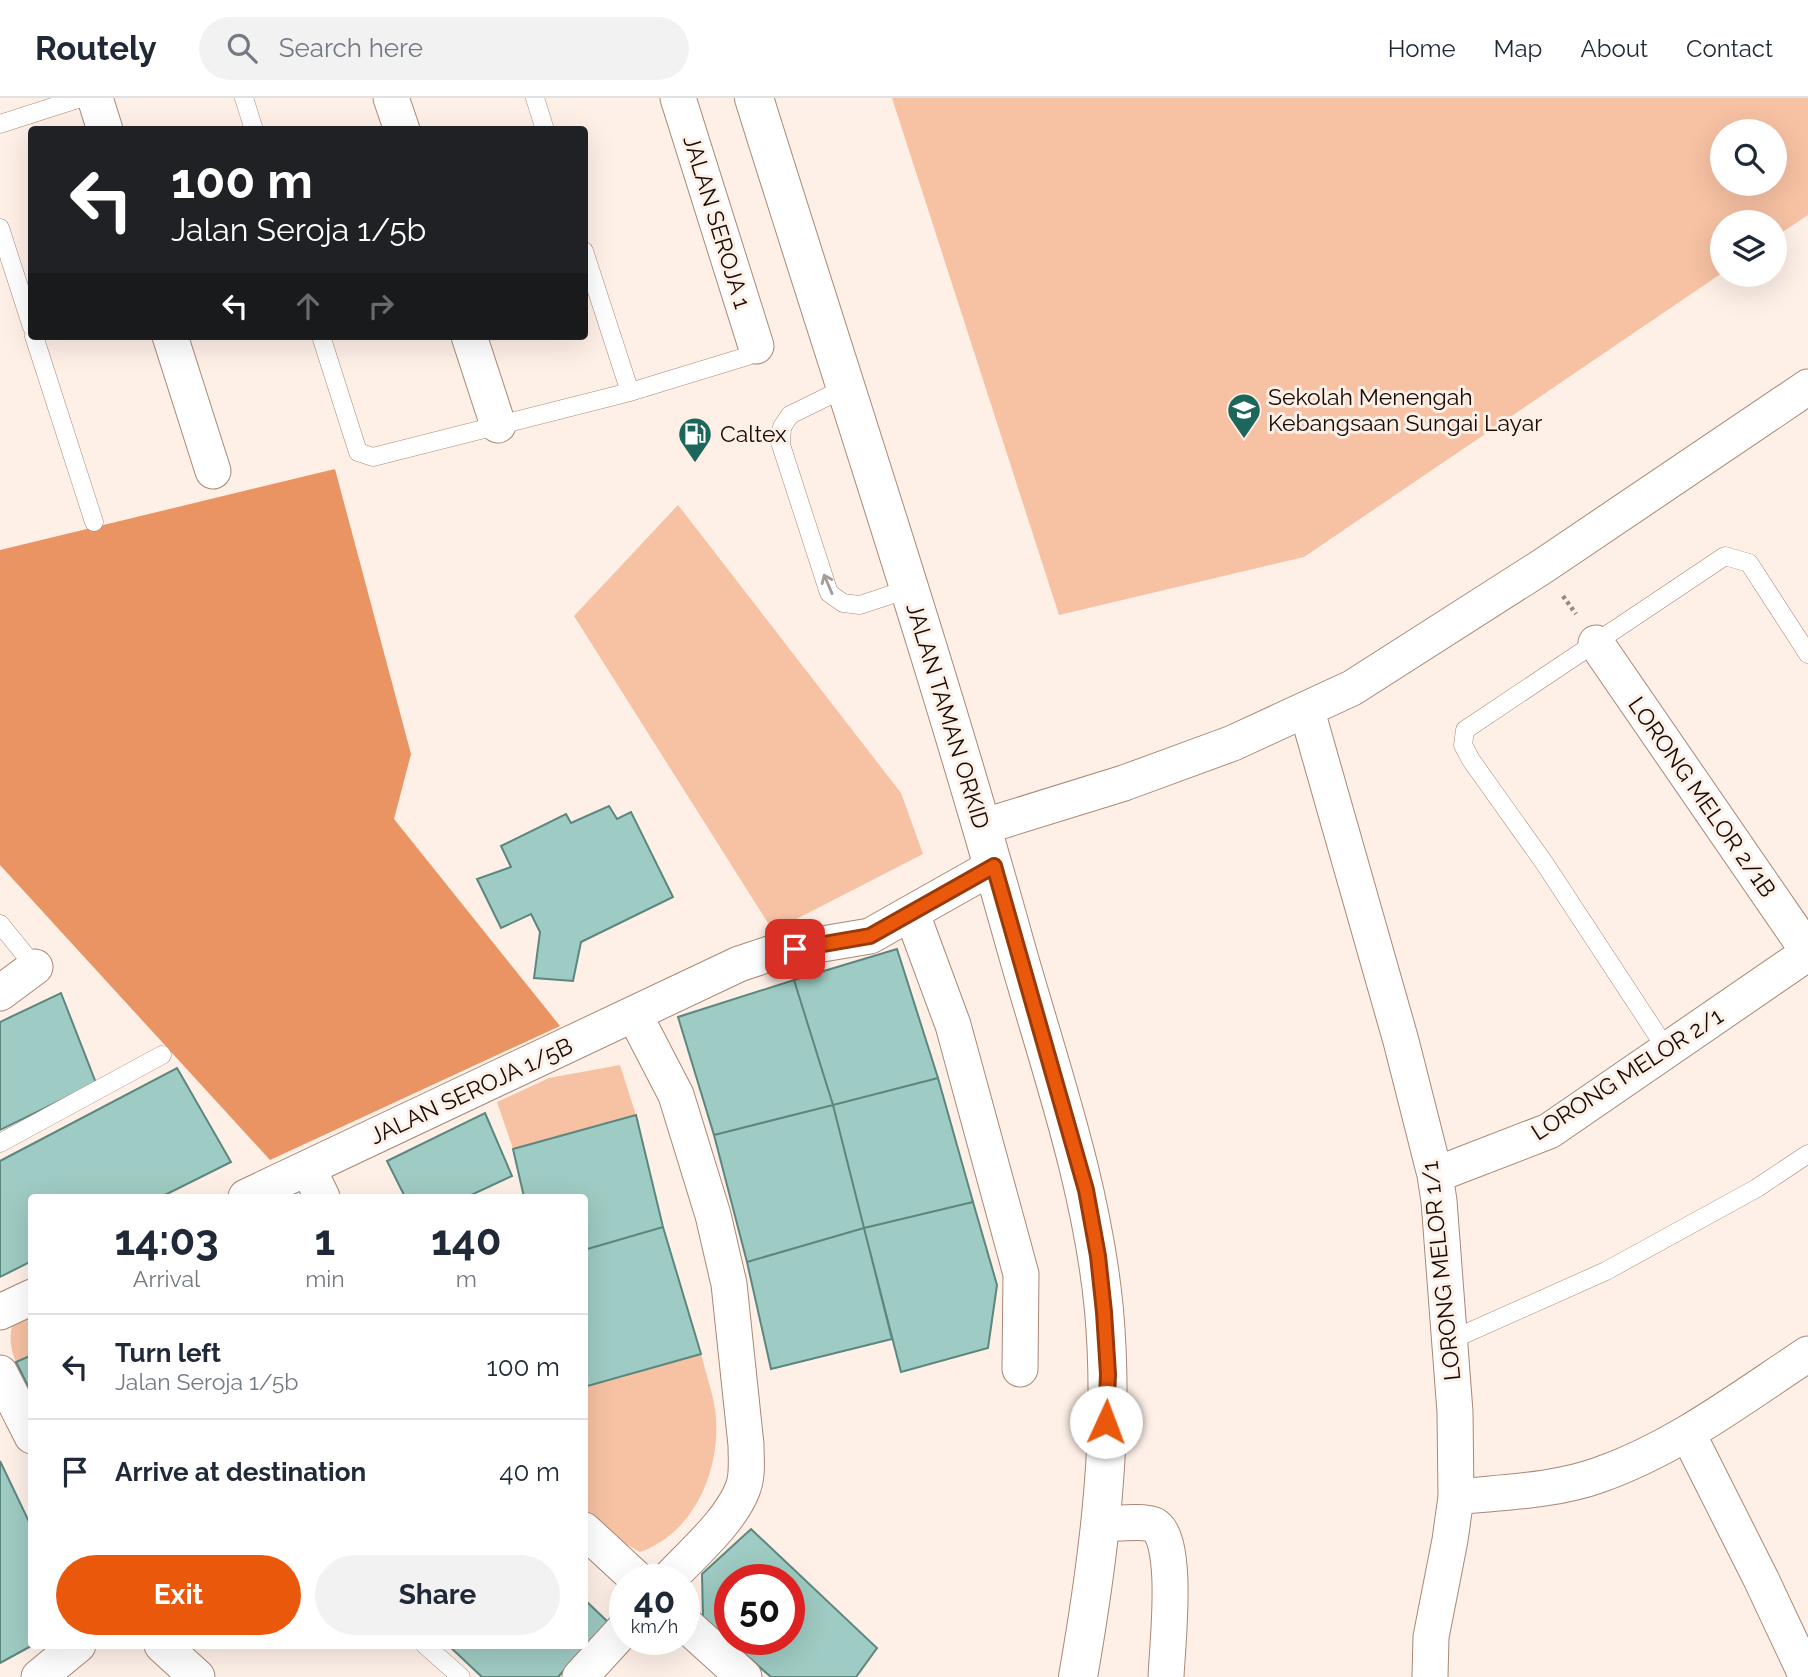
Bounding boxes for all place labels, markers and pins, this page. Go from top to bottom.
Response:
place label: Sekolah Menengah Kebangsaan Sungai Layar [1268,383,1542,436]
school or university icon: Sekolah Menengah Kebangsaan Sungai Layar [1225,391,1263,440]
fuel station icon: Caltex [676,415,714,464]
place label: Caltex [720,420,787,447]
pin [765,919,825,979]

